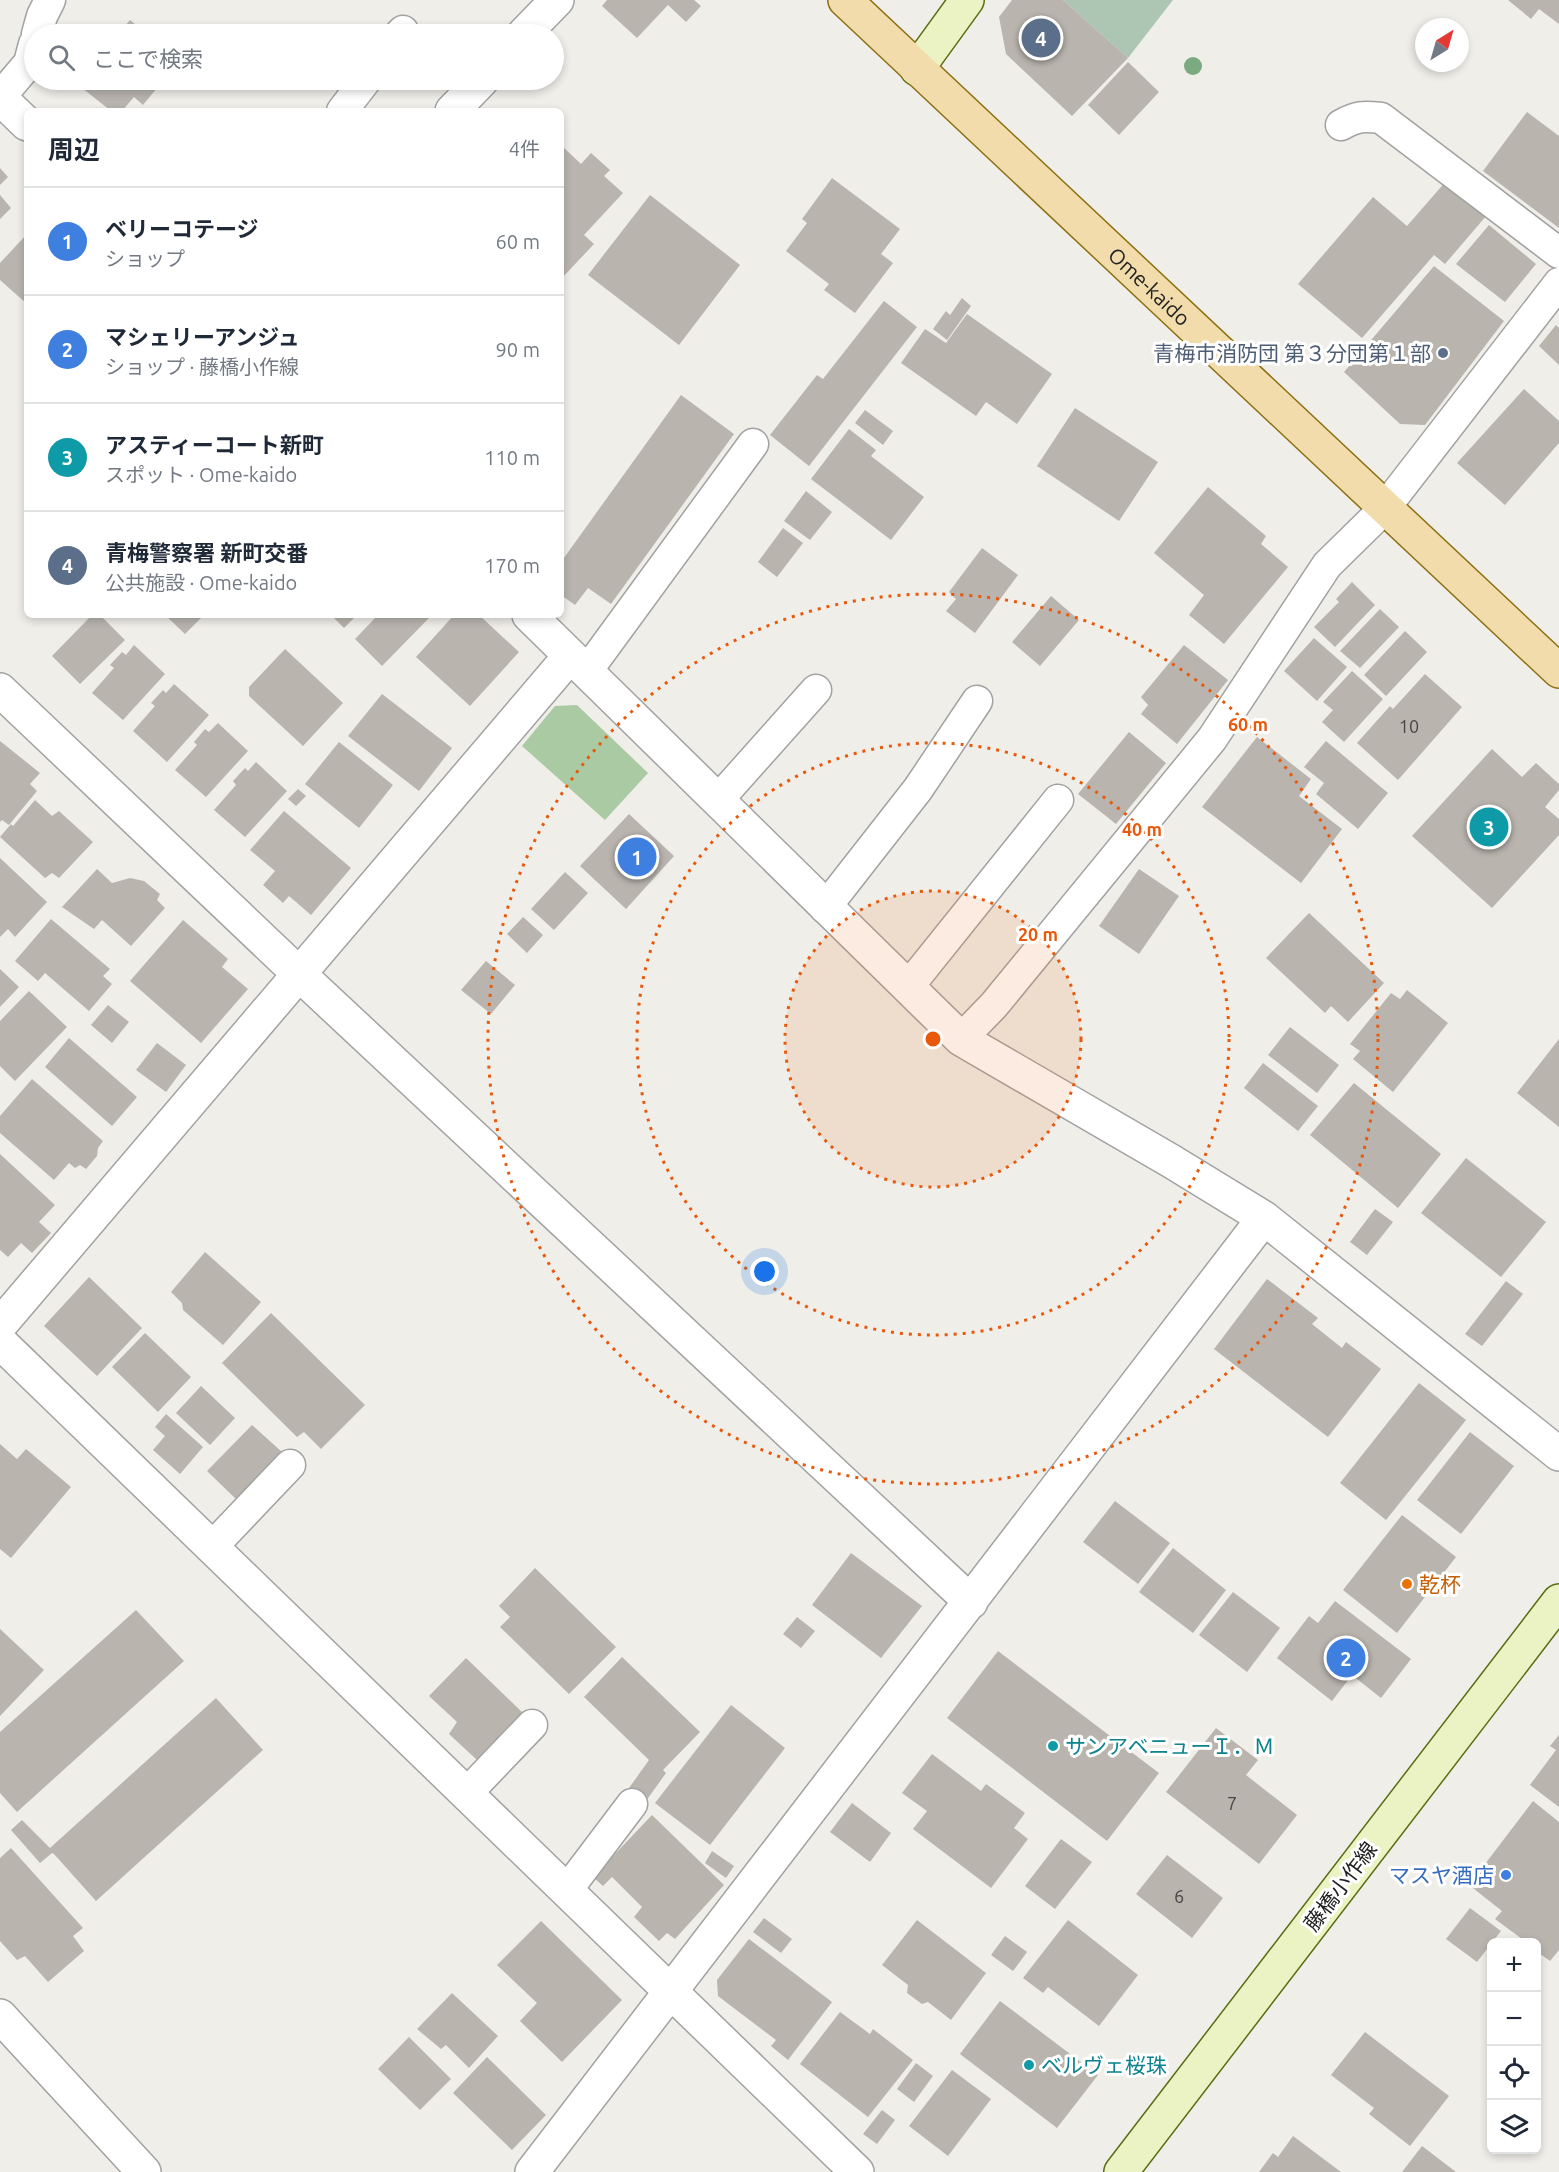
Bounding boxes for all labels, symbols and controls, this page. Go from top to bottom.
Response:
pin: 4 [1022,15,1060,60]
north arrow [1415,18,1469,72]
search box [24,24,564,90]
icon: search [45,41,78,74]
text: ここで検索 [93,46,203,71]
text: 周辺 [48,135,100,164]
text: 4件 [509,137,540,160]
text: ベリーコテージ [105,216,259,241]
text: 1 [62,230,73,253]
text: 60 m [496,230,540,253]
street label: Ome-kaido [1104,242,1195,330]
text: ショップ [105,247,185,270]
text: マシェリーアンジュ [105,324,300,349]
text: 2 [62,338,73,361]
text: 90 m [496,338,540,361]
place label: 青梅市消防団 第３分団第１部 [1153,341,1431,365]
marker: 青梅市消防団 第３分団第１部 [1436,346,1450,360]
text: ショップ · 藤橋小作線 [105,355,299,378]
text: アスティーコート新町 [105,432,324,457]
text: 3 [62,446,73,469]
text: 110 m [484,446,540,469]
text: スポット · Ome-kaido [105,463,297,486]
text: 青梅警察署 新町交番 [105,540,308,565]
text: 4 [62,554,73,577]
text: 170 m [484,554,540,577]
text: 公共施設 · Ome-kaido [105,571,297,594]
text: 60 m [1228,714,1268,734]
house number: 10 [1399,716,1419,736]
pin: 3 [1470,804,1508,850]
text: 40 m [1122,819,1162,839]
pin: 1 [618,834,656,880]
text: 20 m [1018,924,1058,944]
centre of rings [923,1029,943,1049]
your location [750,1257,779,1286]
place label: 乾杯 [1419,1572,1461,1596]
marker: 乾杯 [1400,1577,1414,1591]
pin: 2 [1326,1636,1366,1680]
place label: サンアベニューＩ．Ｍ [1065,1734,1275,1758]
marker: サンアベニューＩ．Ｍ [1046,1739,1060,1753]
house number: 7 [1227,1793,1237,1813]
street label: 藤橋小作線 [1299,1837,1381,1935]
place label: マスヤ酒店 [1389,1863,1494,1887]
marker: マスヤ酒店 [1499,1868,1513,1882]
house number: 6 [1174,1886,1184,1906]
map controls [1487,1938,1541,2154]
button: + [1487,1938,1541,1992]
button: − [1487,1992,1541,2046]
button: locate [1487,2046,1541,2100]
place label: ベルヴェ桜珠 [1041,2053,1167,2077]
marker: ベルヴェ桜珠 [1022,2058,1036,2072]
button: layers [1487,2100,1541,2154]

